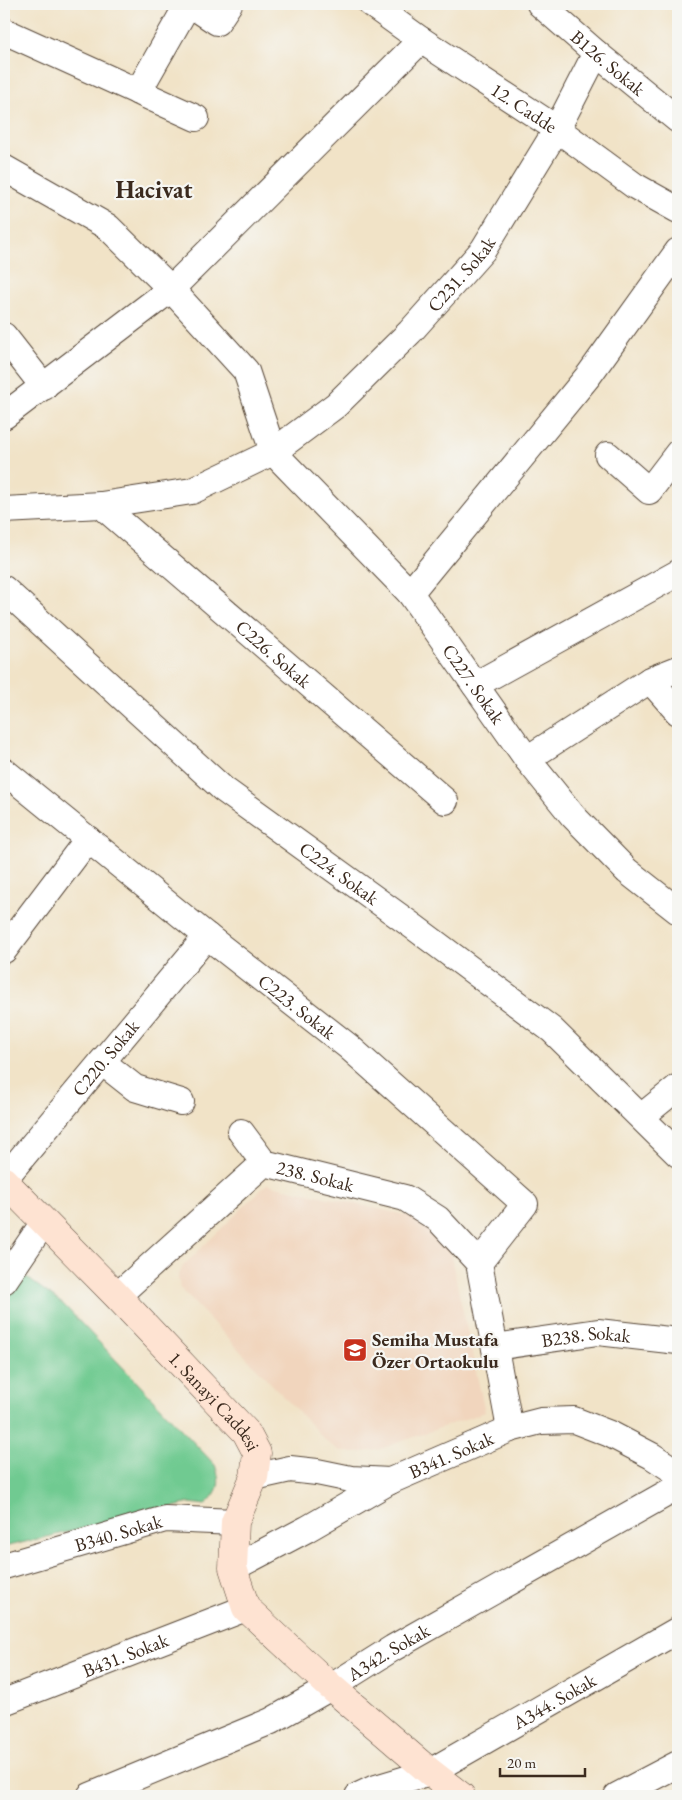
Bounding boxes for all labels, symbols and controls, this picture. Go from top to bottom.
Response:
street label: B126. Sokak [565,25,651,102]
street label: 12. Cadde [486,77,562,139]
district label: Hacivat [115,174,193,205]
street label: C231. Sokak [422,231,502,317]
street label: C226. Sokak [230,614,318,694]
street label: C227. Sokak [437,639,511,730]
street label: C224. Sokak [294,836,385,911]
street label: C223. Sokak [253,969,342,1046]
street label: C220. Sokak [66,1014,146,1102]
street label: 238. Sokak [274,1155,357,1198]
street label: B238. Sokak [540,1320,633,1353]
place label: Semiha Mustafa Özer Ortaokulu [372,1327,499,1374]
school or university icon: Semiha Mustafa Özer Ortaokulu [342,1337,368,1363]
street label: 1. Sanayi Caddesi [163,1346,266,1456]
street label: B341. Sokak [405,1425,498,1484]
street label: B340. Sokak [72,1508,166,1558]
street label: A342. Sokak [342,1617,435,1687]
street label: B431. Sokak [79,1627,173,1683]
street label: A344. Sokak [507,1667,601,1736]
scale bar [500,1745,584,1777]
text: 20 m [507,1753,536,1772]

